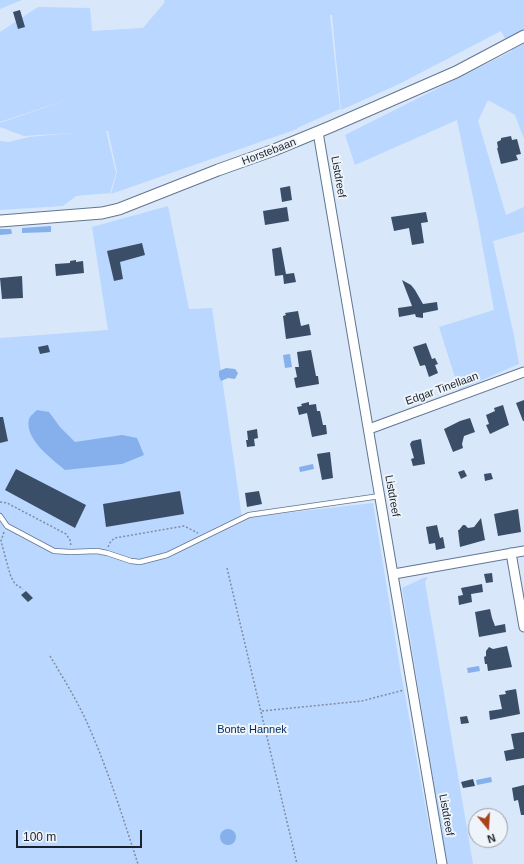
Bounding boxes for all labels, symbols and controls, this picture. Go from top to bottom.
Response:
street label: Horstebaan [240,136,298,168]
street label: Listdreef [328,155,348,199]
street label: Edgar Tinellaan [404,370,480,408]
street label: Listdreef [382,474,402,518]
park label: Bonte Hannek [217,723,287,737]
street label: Listdreef [436,793,456,837]
north arrow [468,808,508,848]
scale bar [18,822,144,848]
text: 100 m [23,830,56,844]
text: N [486,832,497,845]

